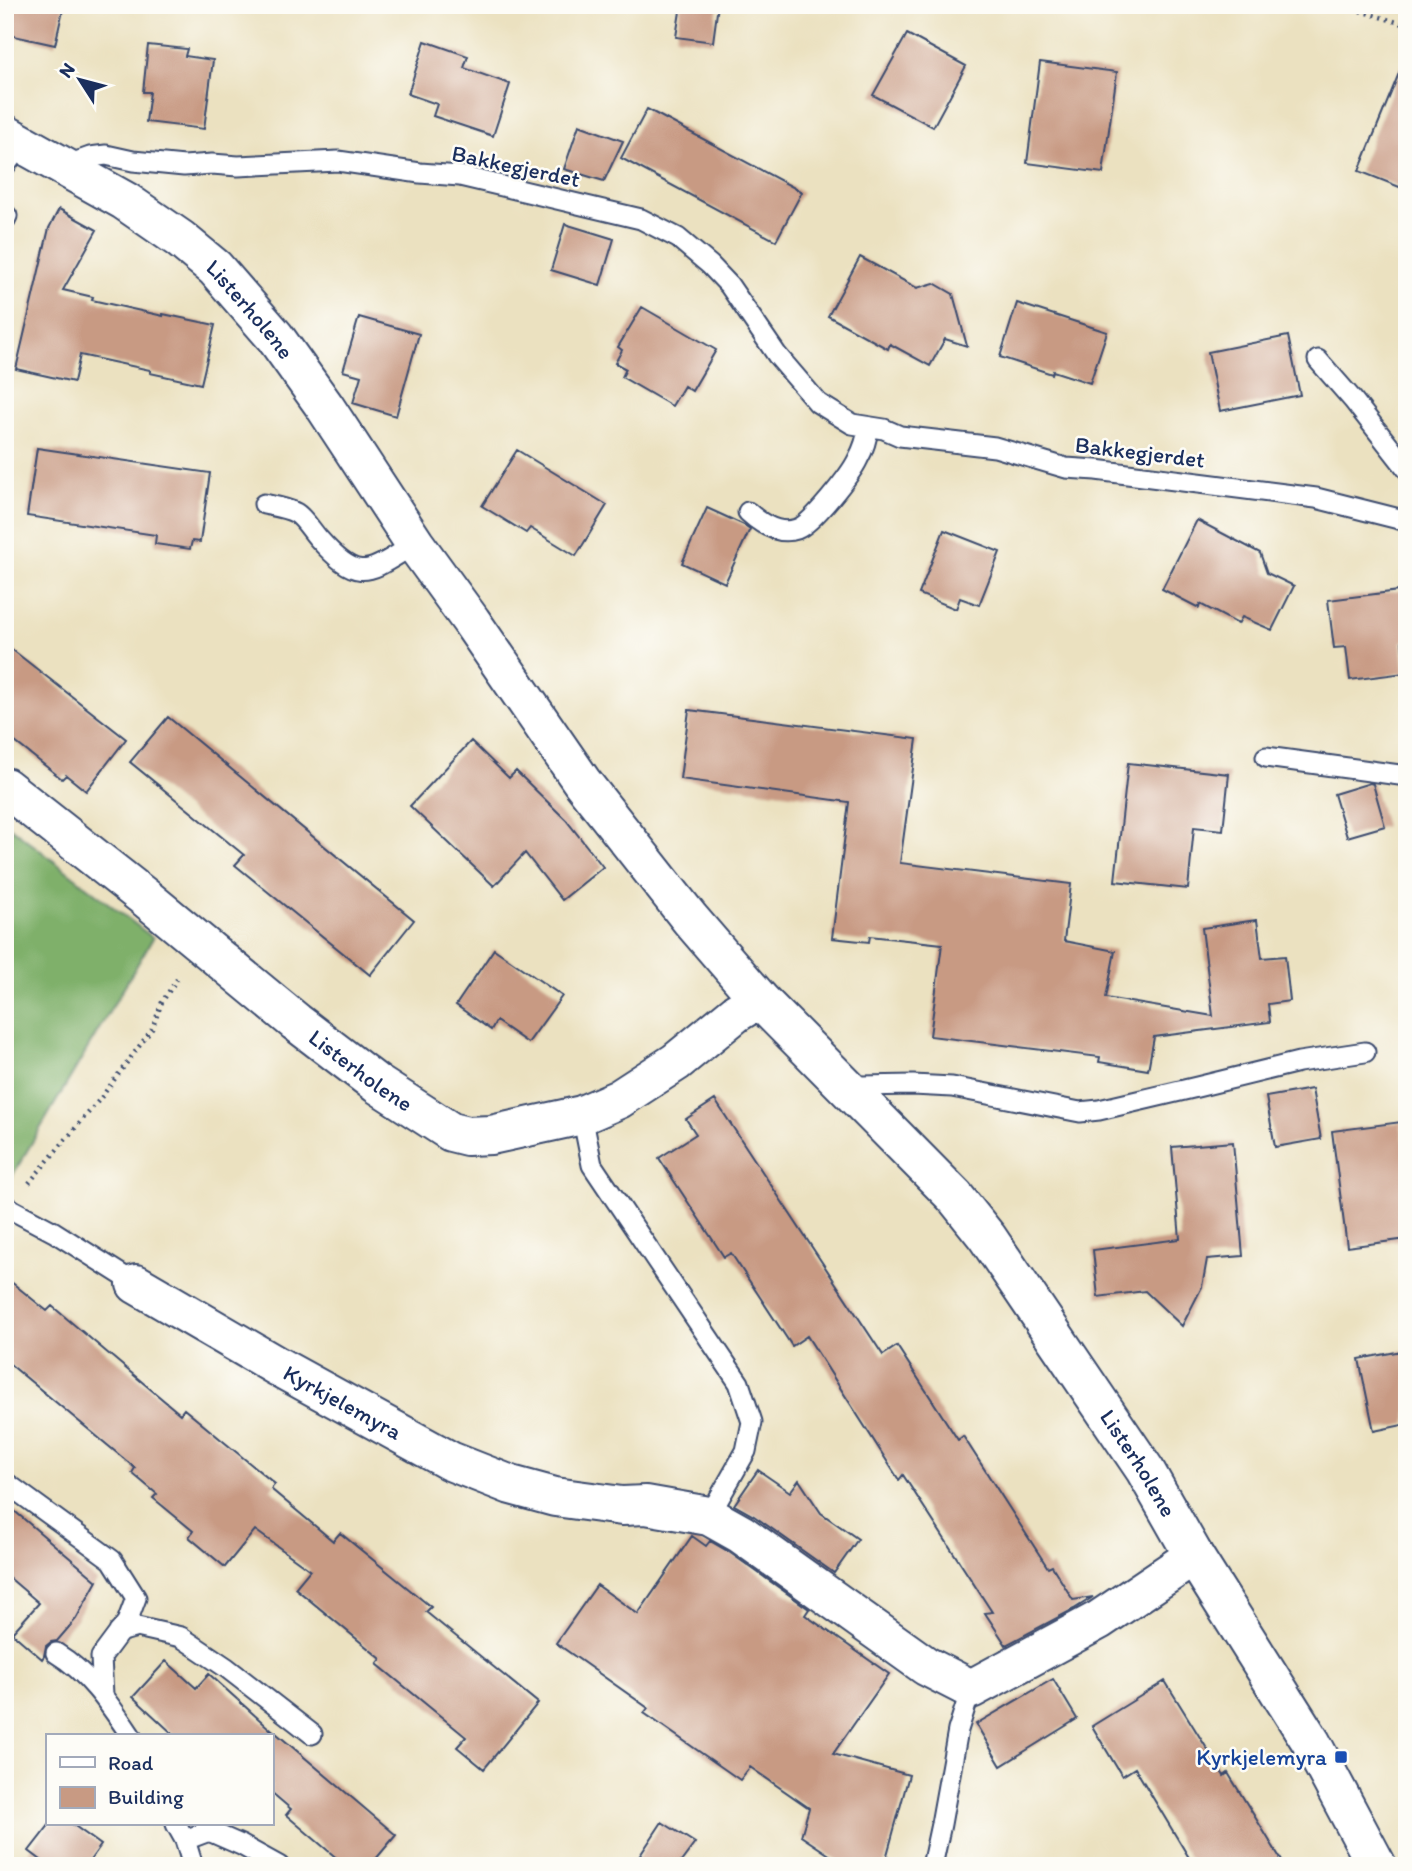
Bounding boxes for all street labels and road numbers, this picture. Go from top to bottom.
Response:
street label: Bakkegjerdet [449,139,583,193]
street label: Listerholene [201,253,300,365]
street label: Bakkegjerdet [1073,430,1207,474]
street label: Listerholene [303,1023,418,1117]
street label: Kyrkjelemyra [279,1358,407,1446]
street label: Listerholene [1094,1404,1183,1522]

